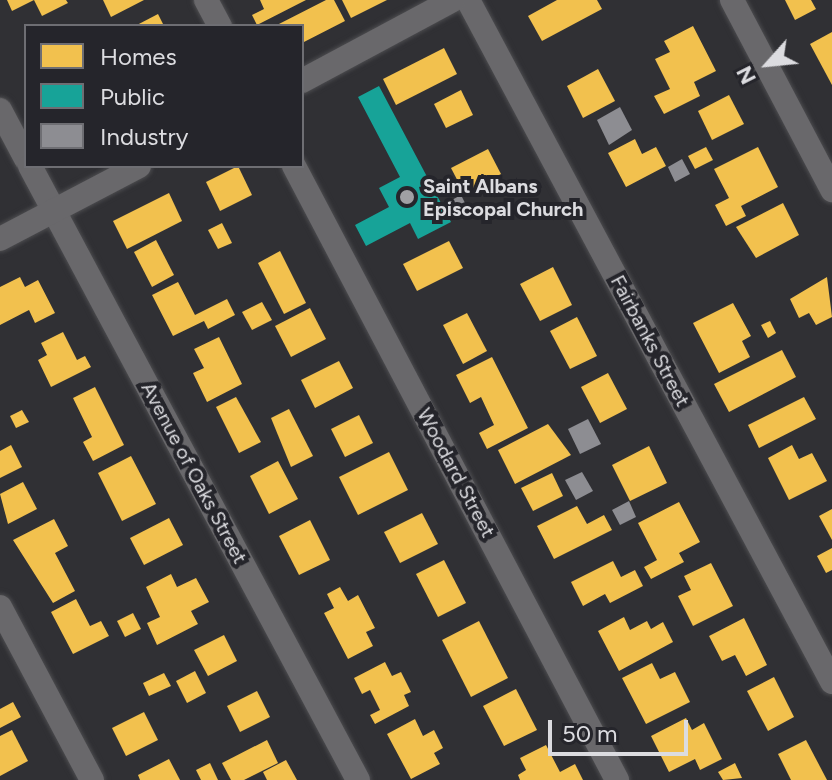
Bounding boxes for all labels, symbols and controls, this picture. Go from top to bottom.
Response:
legend [24,24,304,168]
north arrow [728,24,808,104]
text: Homes [100,42,177,71]
text: N [730,61,762,89]
text: Public [100,82,165,111]
text: Industry [100,122,188,151]
place label: Saint Albans Episcopal Church [423,174,583,221]
marker: Saint Albans Episcopal Church [398,188,416,206]
street label: Fairbanks Street [605,271,695,411]
street label: Avenue of Oaks Street [136,378,252,568]
street label: Woodard Street [412,404,500,542]
scale bar [552,704,692,754]
text: 50 m [562,719,618,748]

